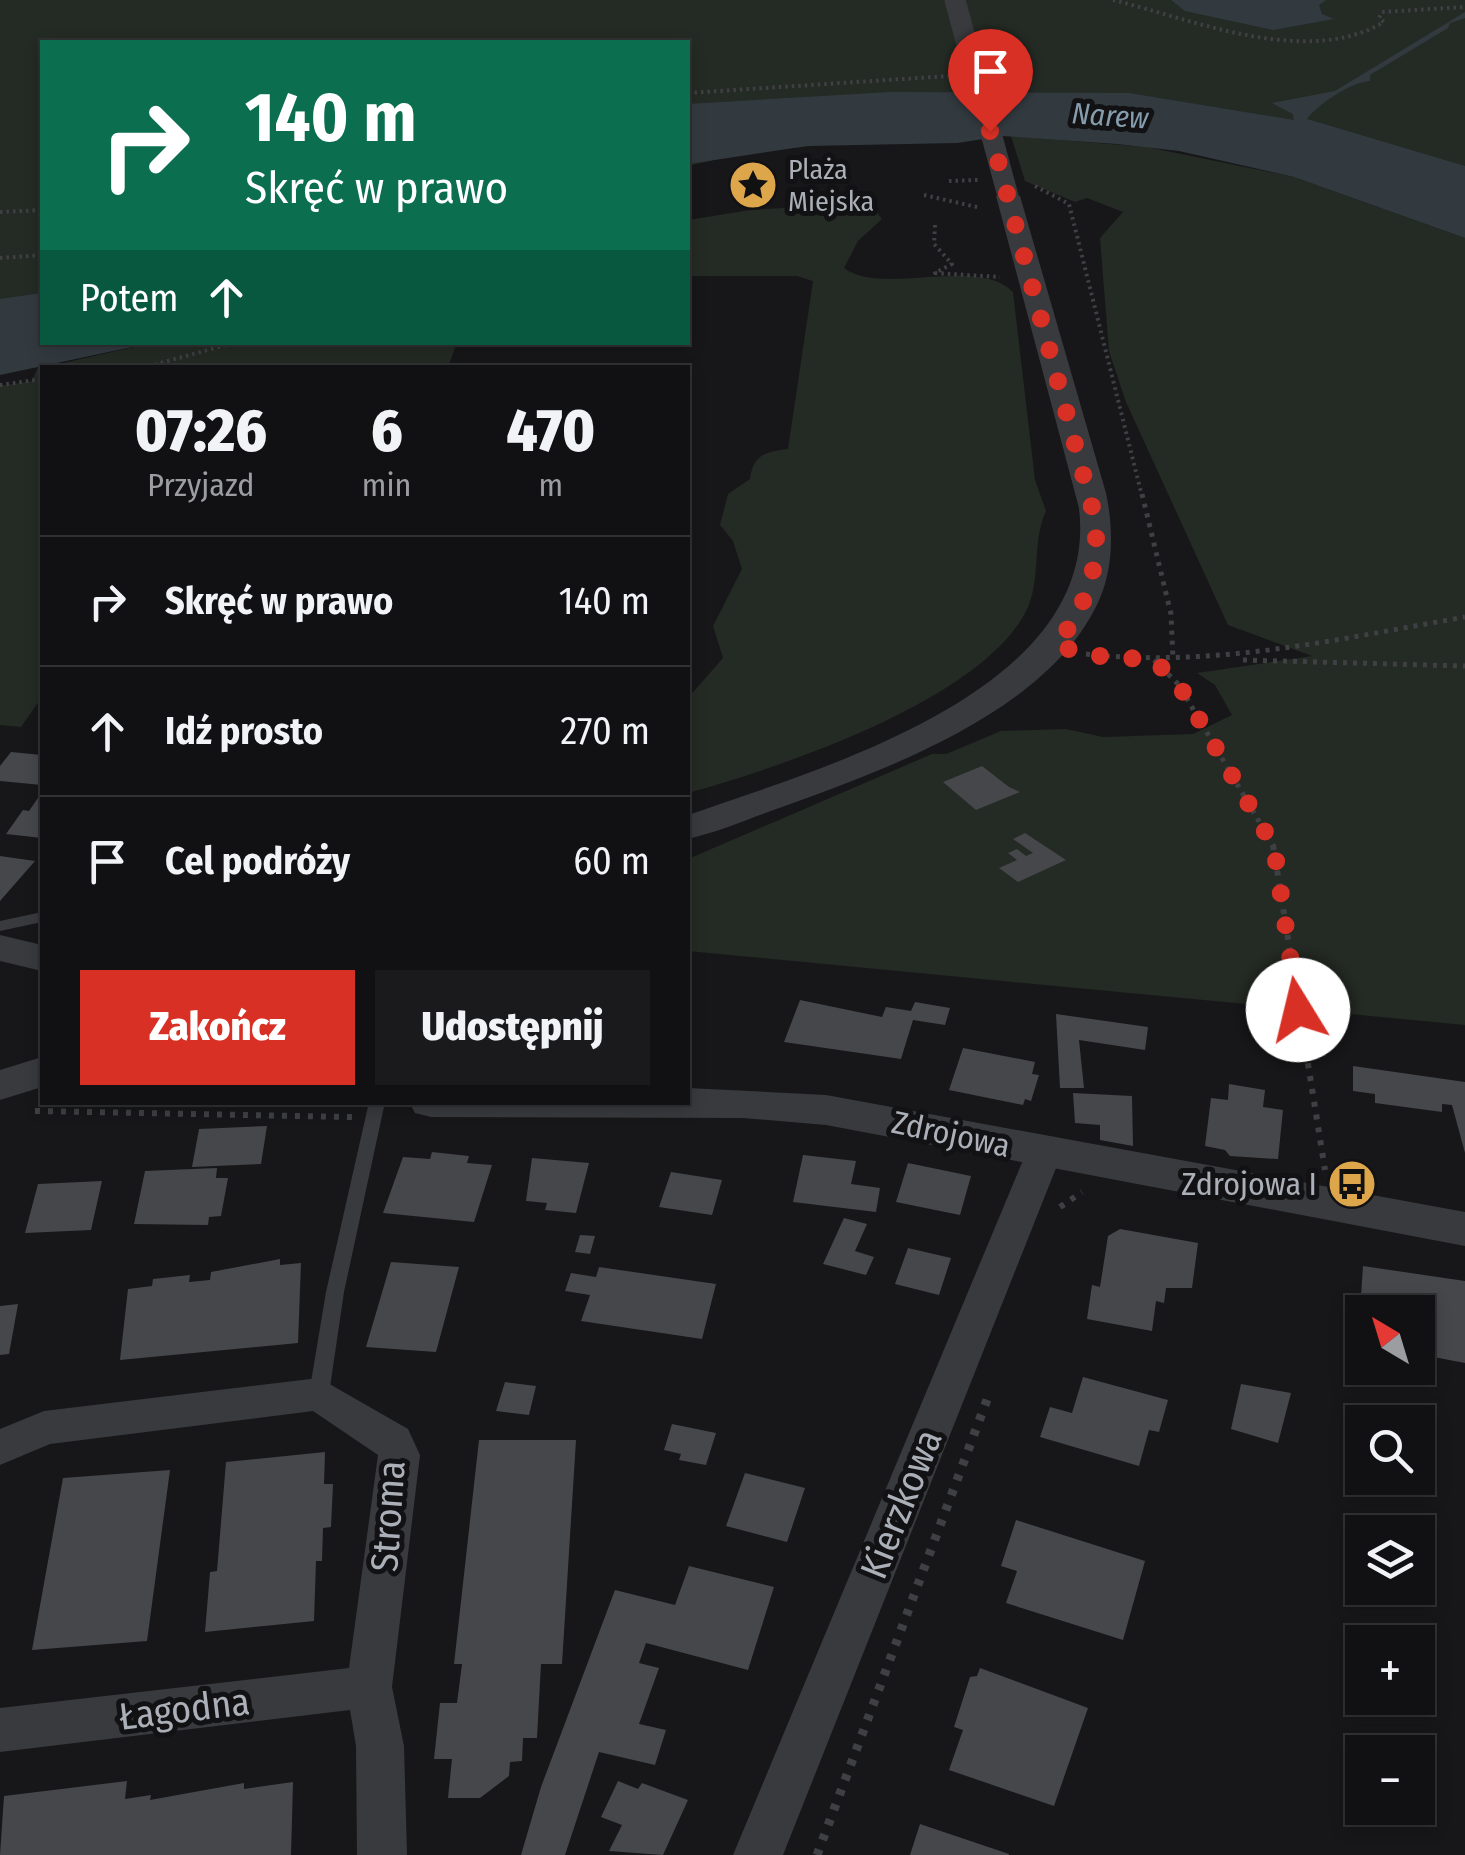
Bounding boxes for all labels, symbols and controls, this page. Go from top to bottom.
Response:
pin [948,29,1033,132]
icon: arrive [963,44,1018,99]
text: 140 m [245,76,417,160]
icon: right [80,80,210,210]
water label: Narew [1070,95,1150,137]
place label: Plaża Miejska [788,153,874,218]
place icon: Plaża Miejska [727,159,779,211]
text: Skręć w prawo [245,161,508,215]
icon: ahead [199,270,254,325]
text: Potem [80,275,179,321]
text: 07:26 [135,395,267,467]
text: 6 [371,395,403,467]
text: 470 [506,395,595,467]
text: Przyjazd [147,466,255,504]
text: min [362,466,411,504]
text: m [538,466,563,504]
icon: right [80,574,135,629]
text: Skręć w prawo [165,578,393,624]
text: 140 m [559,578,650,624]
icon: ahead [80,704,135,759]
text: Idź prosto [165,708,323,754]
text: 270 m [561,708,650,754]
icon: arrive [80,834,135,889]
text: Cel podróży [165,838,350,884]
text: 60 m [573,838,650,884]
position arrow [1246,958,1350,1062]
button: Zakończ [80,970,355,1085]
button: Udostępnij [375,970,650,1085]
street label: Zdrojowa [888,1103,1014,1165]
bus stop icon: Zdrojowa I [1326,1158,1378,1210]
place label: Zdrojowa I [1181,1165,1317,1203]
north arrow [1345,1295,1435,1385]
map controls [1345,1295,1435,1825]
button: search [1345,1405,1435,1495]
street label: Kierzkowa [850,1423,952,1585]
street label: Stroma [361,1459,415,1573]
button: layers [1345,1515,1435,1605]
button: + [1345,1625,1435,1715]
street label: Łagodna [116,1678,252,1740]
button: − [1345,1735,1435,1825]

